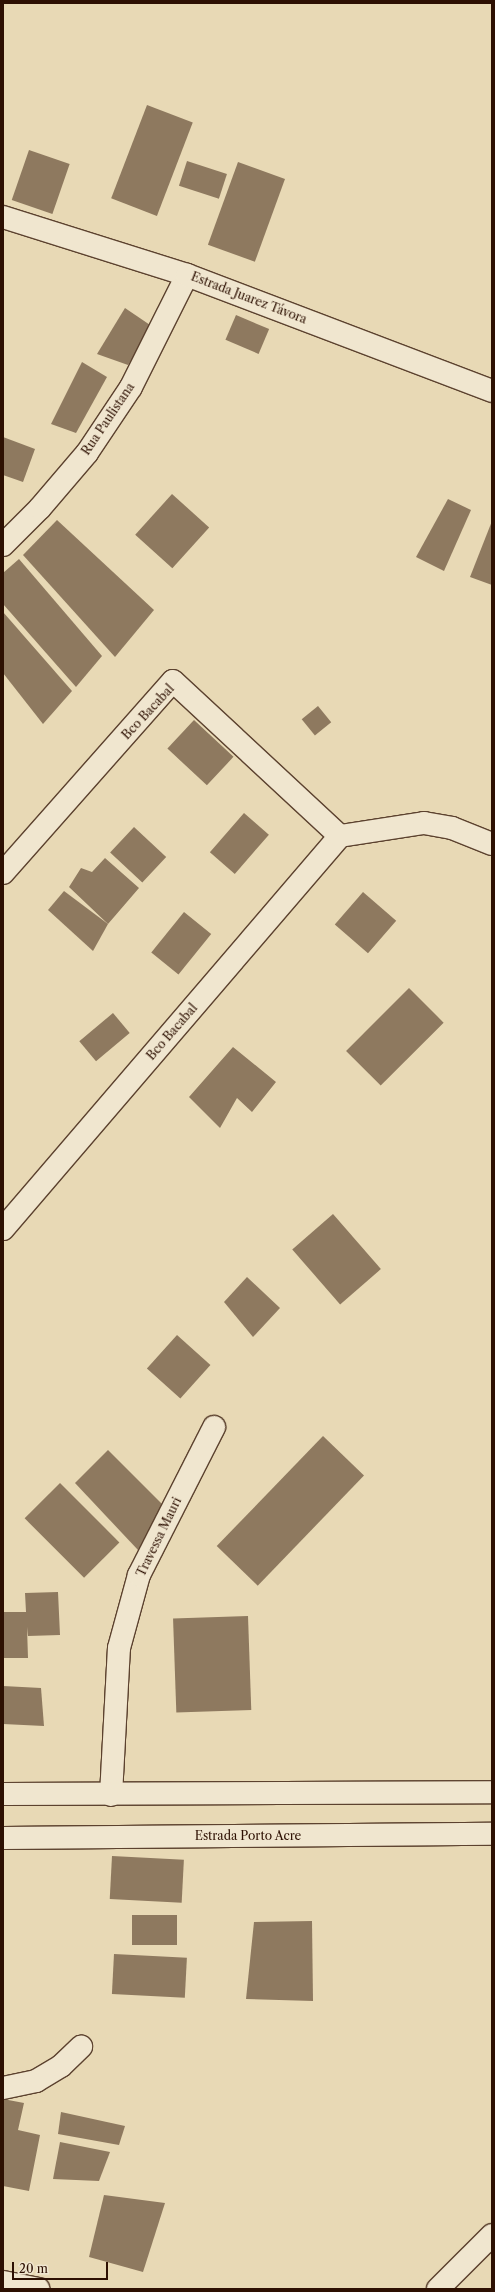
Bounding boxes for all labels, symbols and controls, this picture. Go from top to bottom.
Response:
street label: Estrada Juarez Távora [189,269,309,327]
street label: Rua Paulistana [79,380,137,458]
street label: Bco Bacabal [119,682,177,742]
street label: Bco Bacabal [144,1001,200,1063]
street label: Travessa Mauri [134,1495,184,1579]
street label: Estrada Porto Acre [194,1829,302,1843]
scale bar [14,2254,110,2280]
text: 20 m [19,2261,48,2276]

